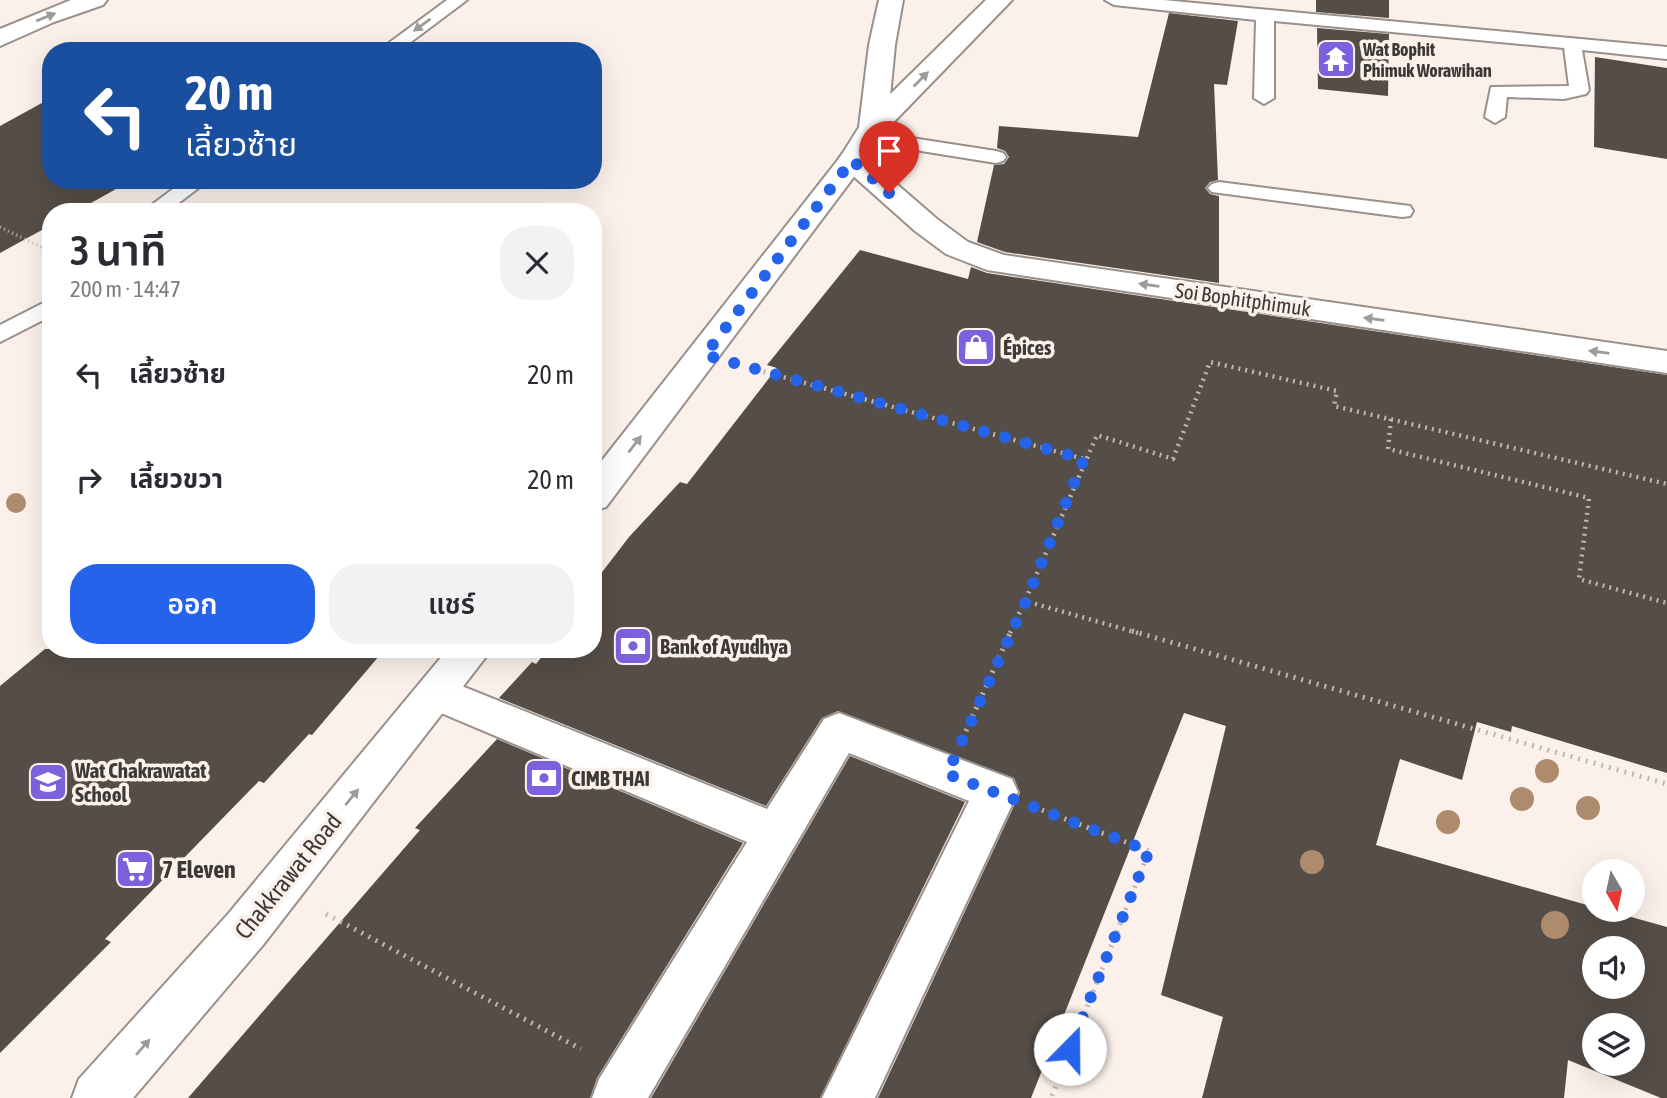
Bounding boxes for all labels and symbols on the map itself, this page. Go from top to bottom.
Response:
one-way arrow [36,11,57,22]
one-way arrow [413,18,431,32]
temple icon: Wat Bophit Phimuk Worawihan [1315,38,1357,80]
place label: Wat Bophit Phimuk Worawihan [1362,39,1492,81]
one-way arrow [912,71,928,88]
pin [859,121,919,193]
street label: Soi Bophitphimuk [1174,278,1312,320]
one-way arrow [1138,279,1160,290]
one-way arrow [1363,313,1385,324]
shop icon: Épices [955,326,997,368]
place label: Épices [1003,335,1052,359]
one-way arrow [1588,346,1610,357]
one-way arrow [628,435,642,453]
bank icon: Bank of Ayudhya [612,625,654,667]
place label: Bank of Ayudhya [660,634,788,658]
bank icon: CIMB THAI [523,757,565,799]
place label: Wat Chakrawatat School [74,758,206,806]
school or university icon: Wat Chakrawatat School [27,761,69,803]
place label: CIMB THAI [571,766,650,790]
one-way arrow [344,789,359,806]
street label: Chakkrawat Road [229,808,347,944]
supermarket icon: 7 Eleven [114,848,156,890]
place label: 7 Eleven [162,856,236,883]
north arrow [1582,859,1645,922]
position arrow [1033,1012,1107,1086]
one-way arrow [135,1038,150,1055]

